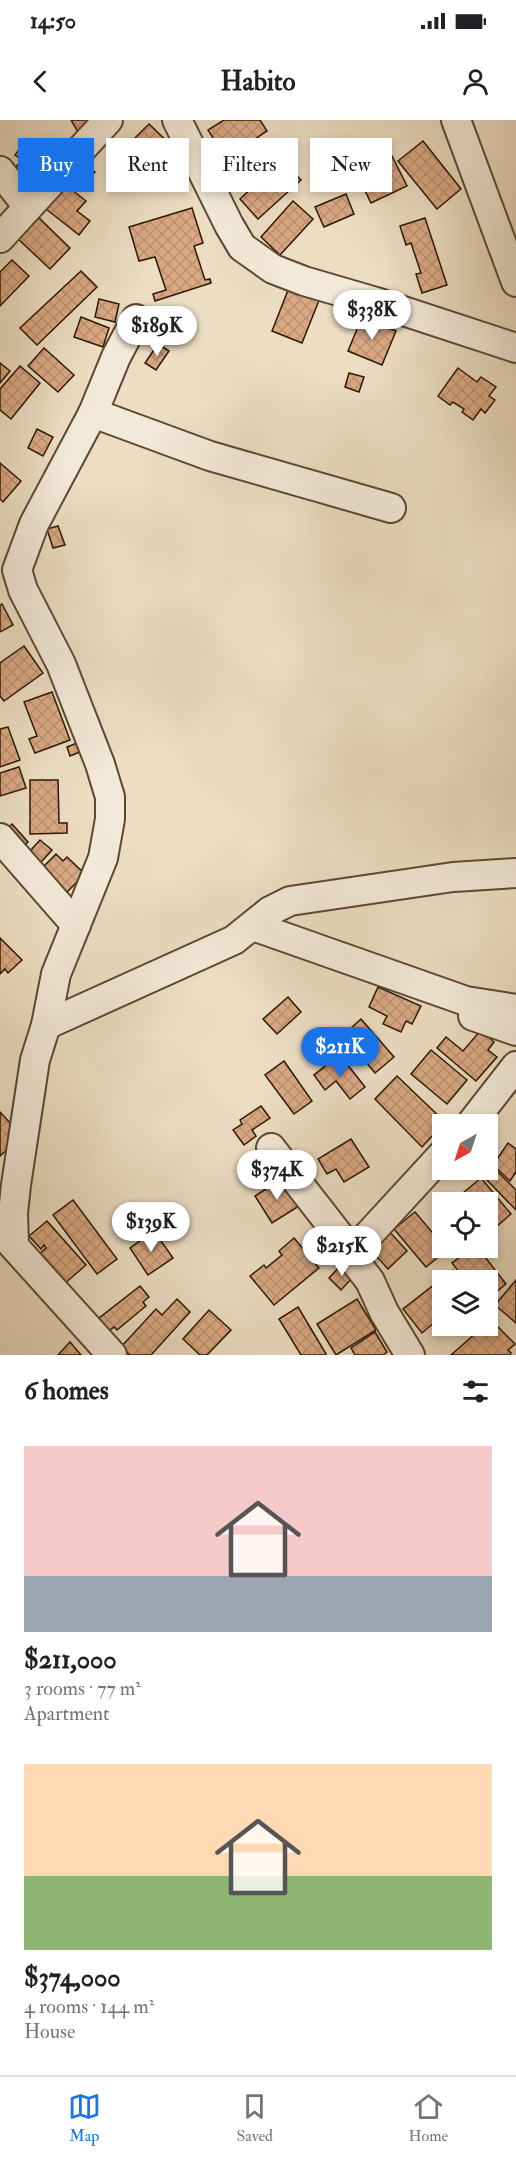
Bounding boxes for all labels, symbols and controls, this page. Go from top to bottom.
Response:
text: 14:50 [30,7,76,35]
icon: back [24,65,57,98]
text: Habito [220,65,296,98]
icon: person [459,65,492,98]
chip: Buy [18,138,94,192]
chip: Rent [106,138,189,192]
chip: Filters [201,138,298,192]
chip: New [310,138,392,192]
pin: $338K [330,290,414,341]
text: $338K [347,297,397,322]
pin: $189K [115,306,199,357]
text: $189K [131,313,183,338]
pin: $211K [298,1027,382,1078]
text: $211K [315,1034,365,1059]
north arrow [432,1114,498,1180]
map controls [432,1114,498,1336]
pin: $374K [235,1150,319,1201]
text: $374K [251,1157,303,1182]
button: locate [432,1192,498,1258]
pin: $139K [109,1202,193,1253]
text: $139K [126,1209,176,1234]
pin: $215K [300,1226,384,1277]
text: $215K [316,1233,368,1258]
button: layers [432,1270,498,1336]
text: 6 homes [24,1375,109,1407]
icon: filters [459,1375,492,1408]
icon: home [204,1485,312,1593]
text: $211,000 [24,1644,117,1676]
text: 3 rooms · 77 m² [24,1676,141,1701]
text: Apartment [24,1701,109,1726]
icon: home [204,1803,312,1911]
text: $374,000 [24,1962,121,1994]
text: 4 rooms · 144 m² [24,1994,154,2019]
text: House [24,2019,75,2044]
tab: Map [68,2090,101,2146]
tab: Saved [236,2090,273,2146]
tab: Home [409,2090,448,2146]

